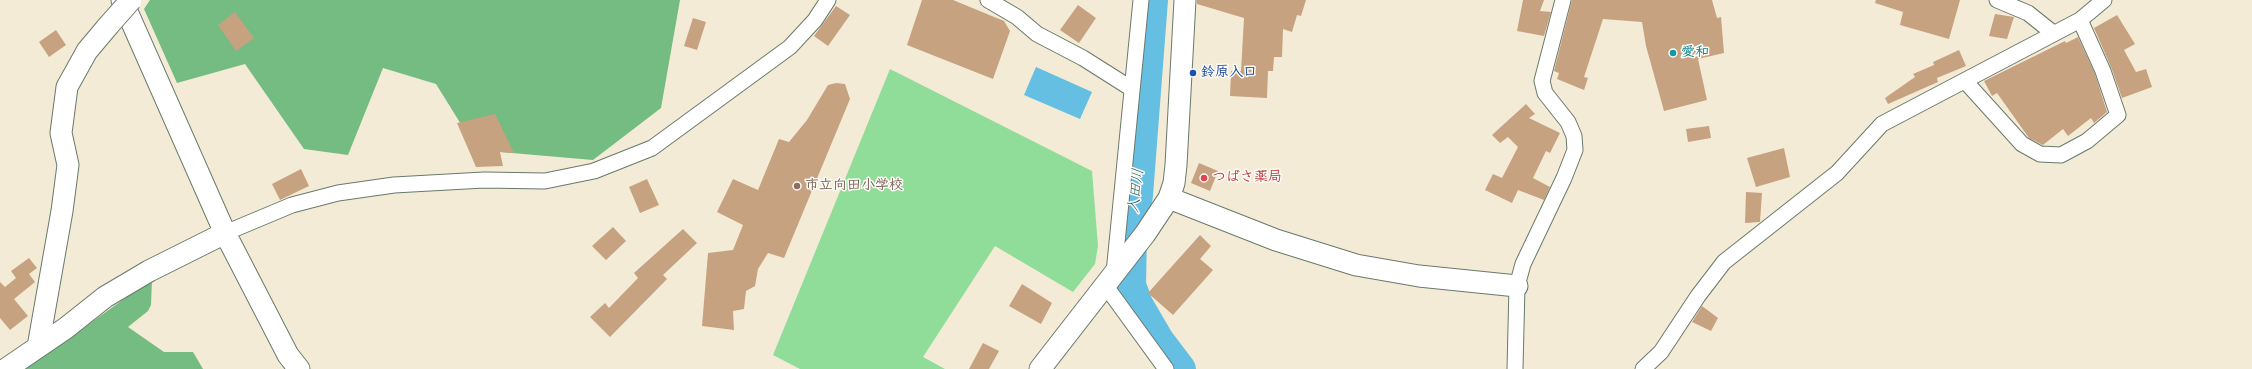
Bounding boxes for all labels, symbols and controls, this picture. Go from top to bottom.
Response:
place label: 愛和 [1681,45,1709,61]
marker: 愛和 [1668,48,1678,58]
place label: 鈴原入口 [1201,65,1257,81]
marker: 鈴原入口 [1188,68,1198,78]
water label: 入田川 [1125,168,1149,214]
place label: つばさ薬局 [1212,170,1282,186]
marker: つばさ薬局 [1199,173,1209,183]
place label: 市立向田小学校 [805,178,903,194]
marker: 市立向田小学校 [792,181,802,191]

